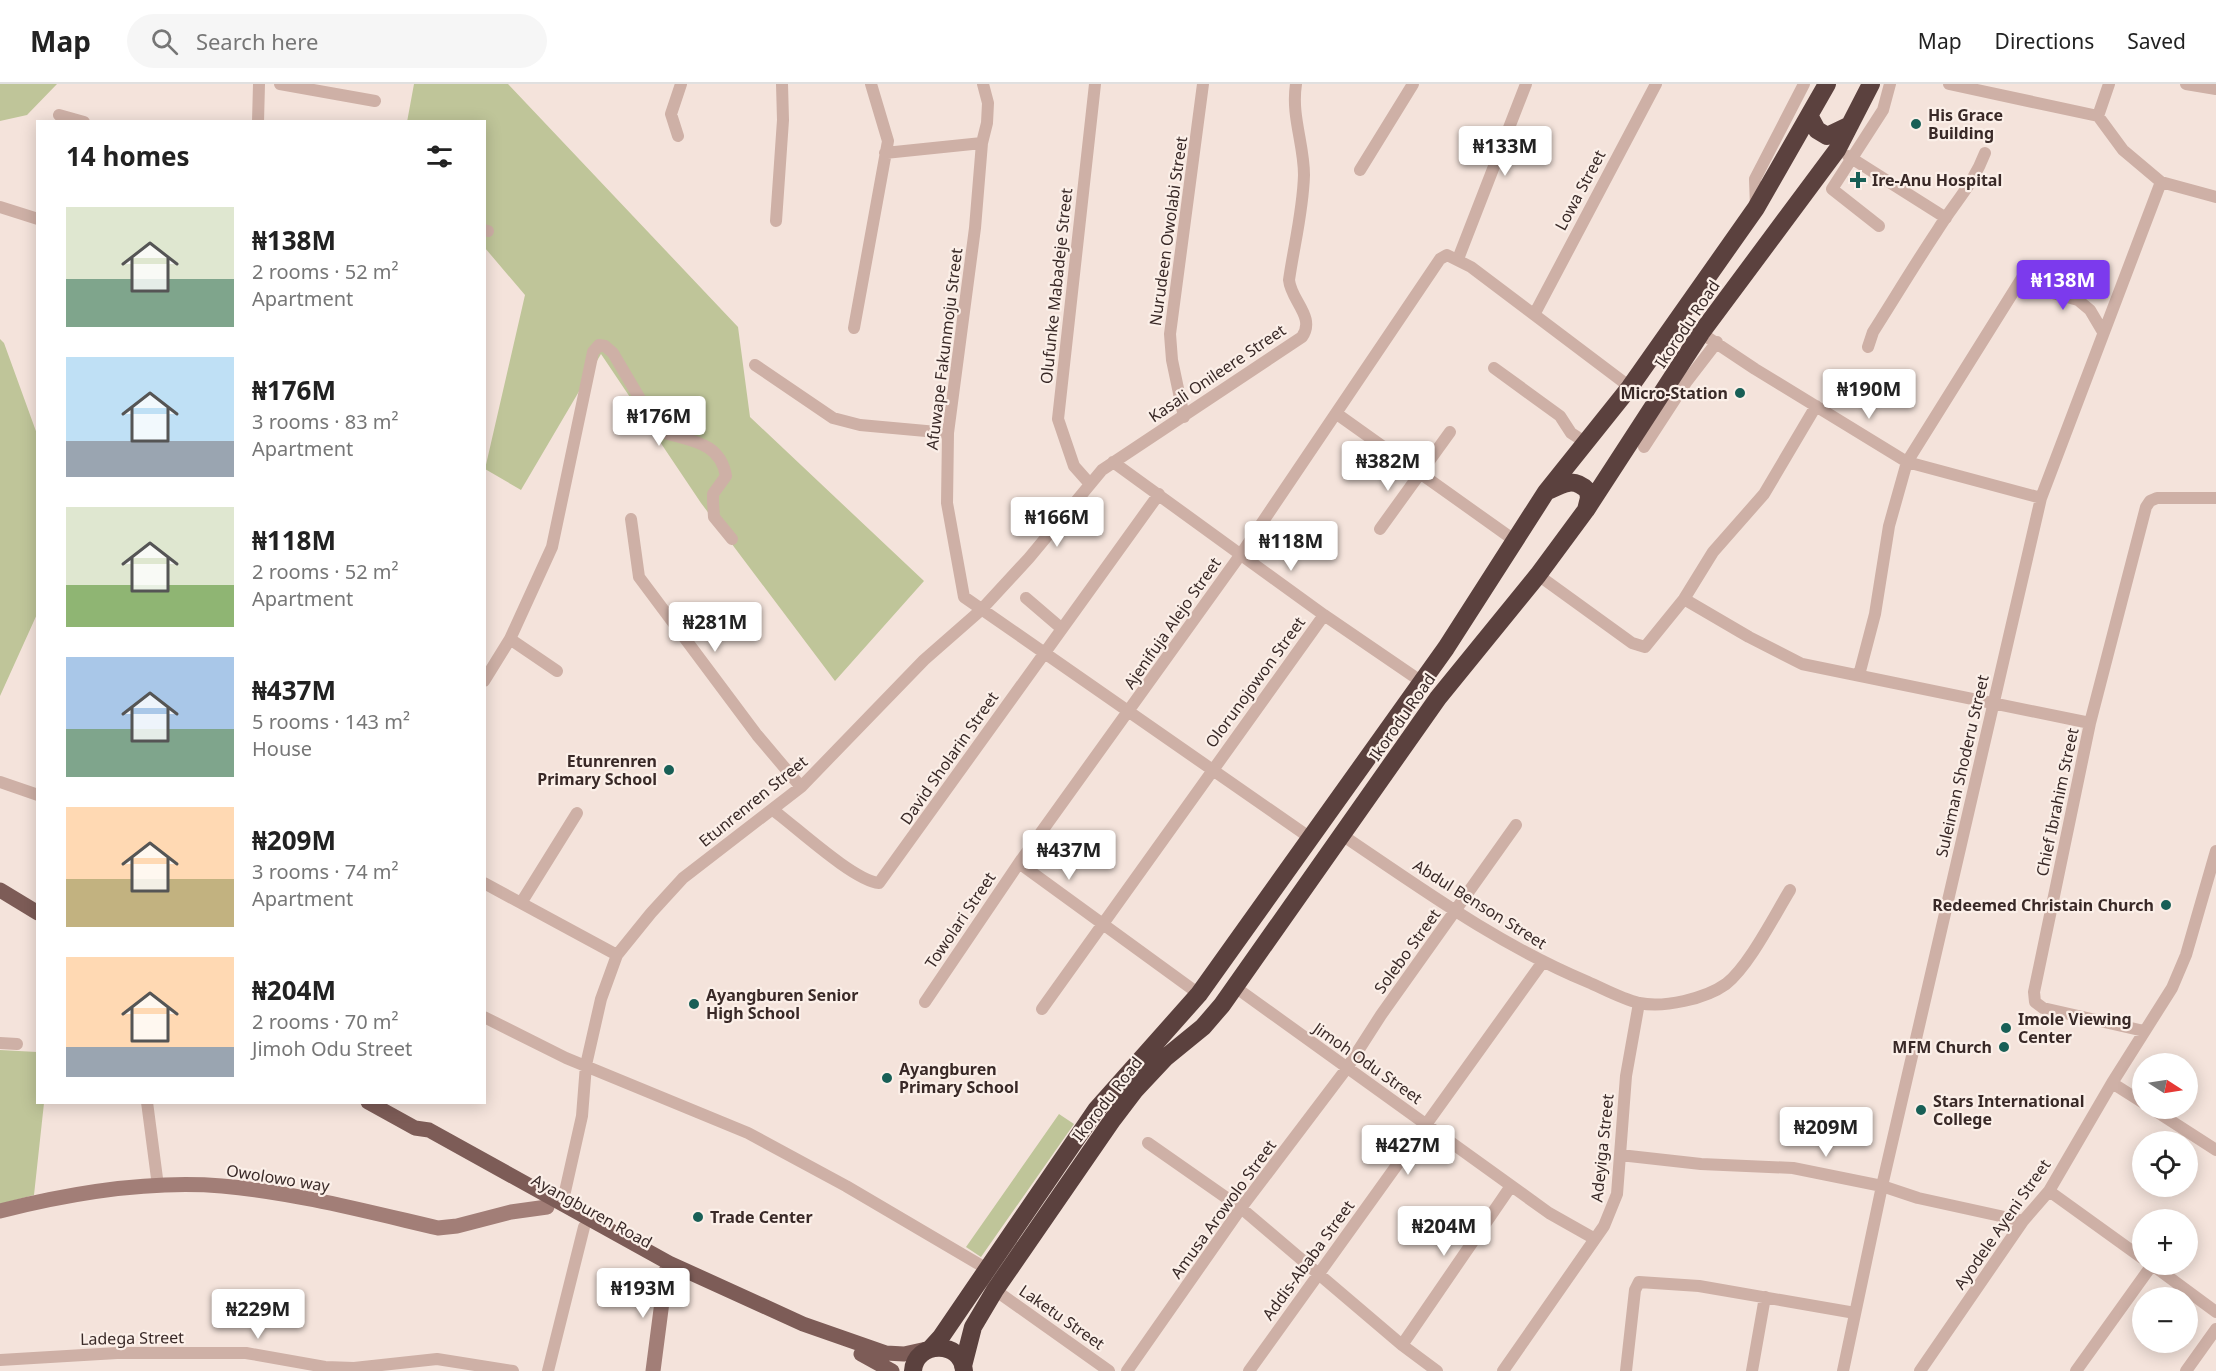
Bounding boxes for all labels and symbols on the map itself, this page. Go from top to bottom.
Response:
place label: His Grace Building [1928,104,2003,144]
marker: His Grace Building [1909,117,1923,131]
pin: ₦133M [1463,126,1547,177]
street label: Nurudeen Owolabi Street [1144,135,1192,327]
street label: Lowa Street [1550,146,1611,234]
place label: Ire-Anu Hospital [1872,169,2002,191]
marker: Ire-Anu Hospital [1849,171,1867,189]
street label: Olufunke Mabadeje Street [1035,187,1077,385]
street label: Afuwape Fakunmoju Street [921,247,967,451]
pin: ₦138M [2021,260,2105,311]
street label: Ikorodu Road [1649,276,1725,372]
street label: Kasali Onileere Street [1144,319,1290,427]
pin: ₦190M [1827,369,1911,420]
place label: Micro-Station [1620,382,1728,404]
marker: Micro-Station [1733,386,1747,400]
pin: ₦176M [617,396,701,447]
pin: ₦382M [1346,441,1430,492]
pin: ₦166M [1015,497,1099,548]
pin: ₦118M [1249,521,1333,572]
street label: Ajenifuja Alejo Street [1118,553,1226,693]
pin: ₦281M [673,602,757,653]
street label: Olorunojowon Street [1200,612,1310,752]
street label: Ikorodu Road [1364,669,1440,765]
street label: Suleiman Shoderu Street [1930,672,1994,859]
street label: David Sholarin Street [895,687,1003,829]
street label: Chief Ibrahim Street [2031,726,2084,878]
place label: Etunrenren Primary School [537,750,657,790]
street label: Etunrenren Street [694,750,812,852]
marker: Etunrenren Primary School [662,763,676,777]
pin: ₦437M [1027,830,1111,881]
street label: Abdul Benson Street [1409,854,1551,954]
street label: Towolari Street [920,867,1001,973]
place label: Redeemed Christain Church [1932,894,2154,916]
marker: Redeemed Christain Church [2159,898,2173,912]
street label: Solebo Street [1369,904,1445,998]
place label: Ayangburen Senior High School [706,984,858,1024]
marker: Ayangburen Senior High School [687,997,701,1011]
place label: Imole Viewing Center [2018,1008,2132,1048]
street label: Jimoh Odu Street [1308,1016,1427,1109]
marker: Imole Viewing Center [1999,1021,2013,1035]
place label: MFM Church [1892,1036,1992,1058]
marker: MFM Church [1997,1040,2011,1054]
street label: Ikorodu Road [1067,1052,1147,1146]
north arrow [2132,1053,2198,1119]
place label: Ayangburen Primary School [899,1058,1019,1098]
marker: Ayangburen Primary School [880,1071,894,1085]
place label: Stars International College [1933,1090,2084,1130]
street label: Adeyiga Street [1585,1093,1619,1203]
marker: Stars International College [1914,1103,1928,1117]
pin: ₦209M [1784,1107,1868,1158]
pin: ₦427M [1366,1125,1450,1176]
street label: Amusa Arowolo Street [1165,1135,1281,1283]
street label: Ayodele Ayeni Street [1949,1154,2055,1294]
street label: Owolowo way [225,1159,332,1197]
street label: Ayangburen Road [528,1169,656,1253]
street label: Addis-Ababa Street [1257,1195,1359,1325]
place label: Trade Center [710,1206,813,1228]
pin: ₦204M [1402,1206,1486,1257]
marker: Trade Center [691,1210,705,1224]
pin: ₦193M [601,1268,685,1319]
street label: Laketu Street [1015,1279,1109,1355]
pin: ₦229M [216,1289,300,1340]
street label: Ladega Street [80,1326,184,1350]

